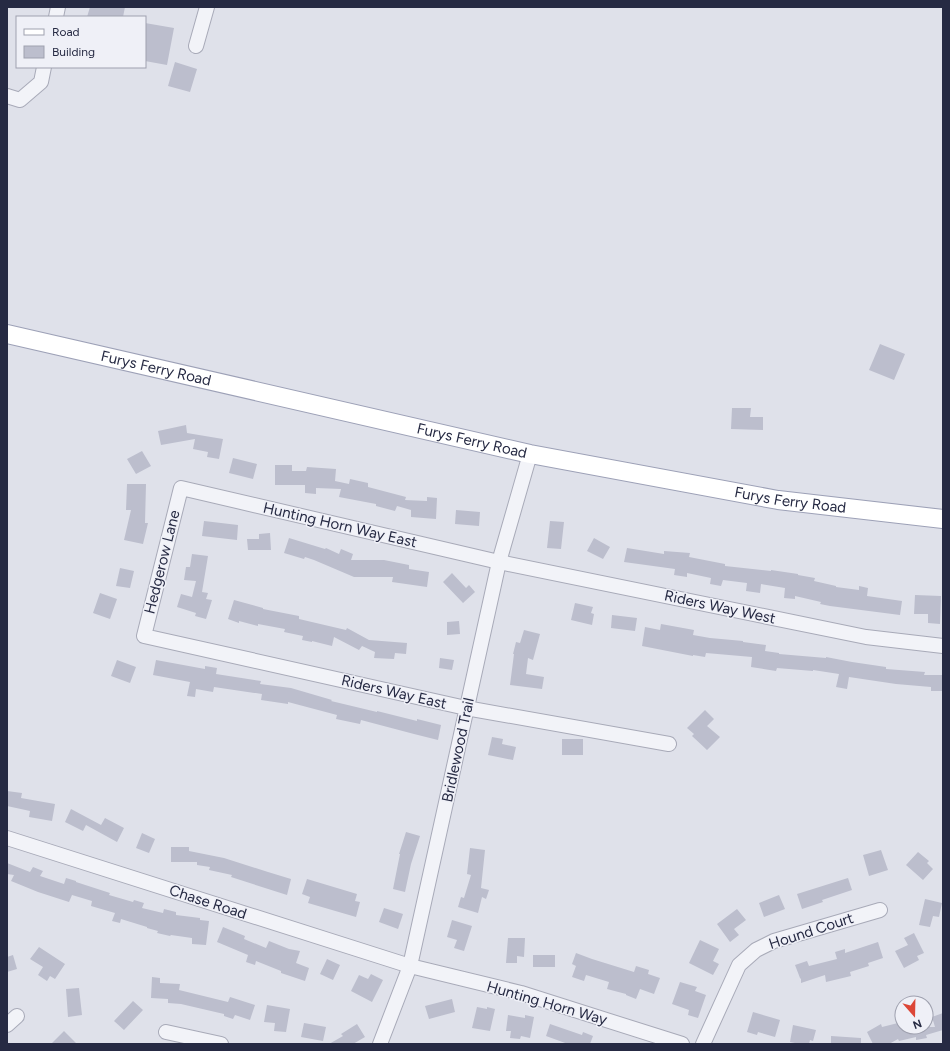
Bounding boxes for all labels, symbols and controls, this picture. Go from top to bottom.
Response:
legend [16,16,146,68]
text: Road [52,25,80,39]
text: Building [52,45,95,59]
street label: Furys Ferry Road [99,347,213,390]
street label: Furys Ferry Road [415,419,529,462]
street label: Furys Ferry Road [733,483,847,517]
street label: Hunting Horn Way East [261,499,419,552]
street label: Hedgerow Lane [140,508,184,616]
street label: Riders Way West [663,586,778,628]
street label: Riders Way East [339,671,449,713]
street label: Bridlewood Trail [438,696,478,804]
street label: Chase Road [167,881,249,923]
street label: Hound Court [766,909,856,953]
street label: Hunting Horn Way [485,977,609,1029]
north arrow [894,995,934,1035]
text: N [911,1016,923,1031]

